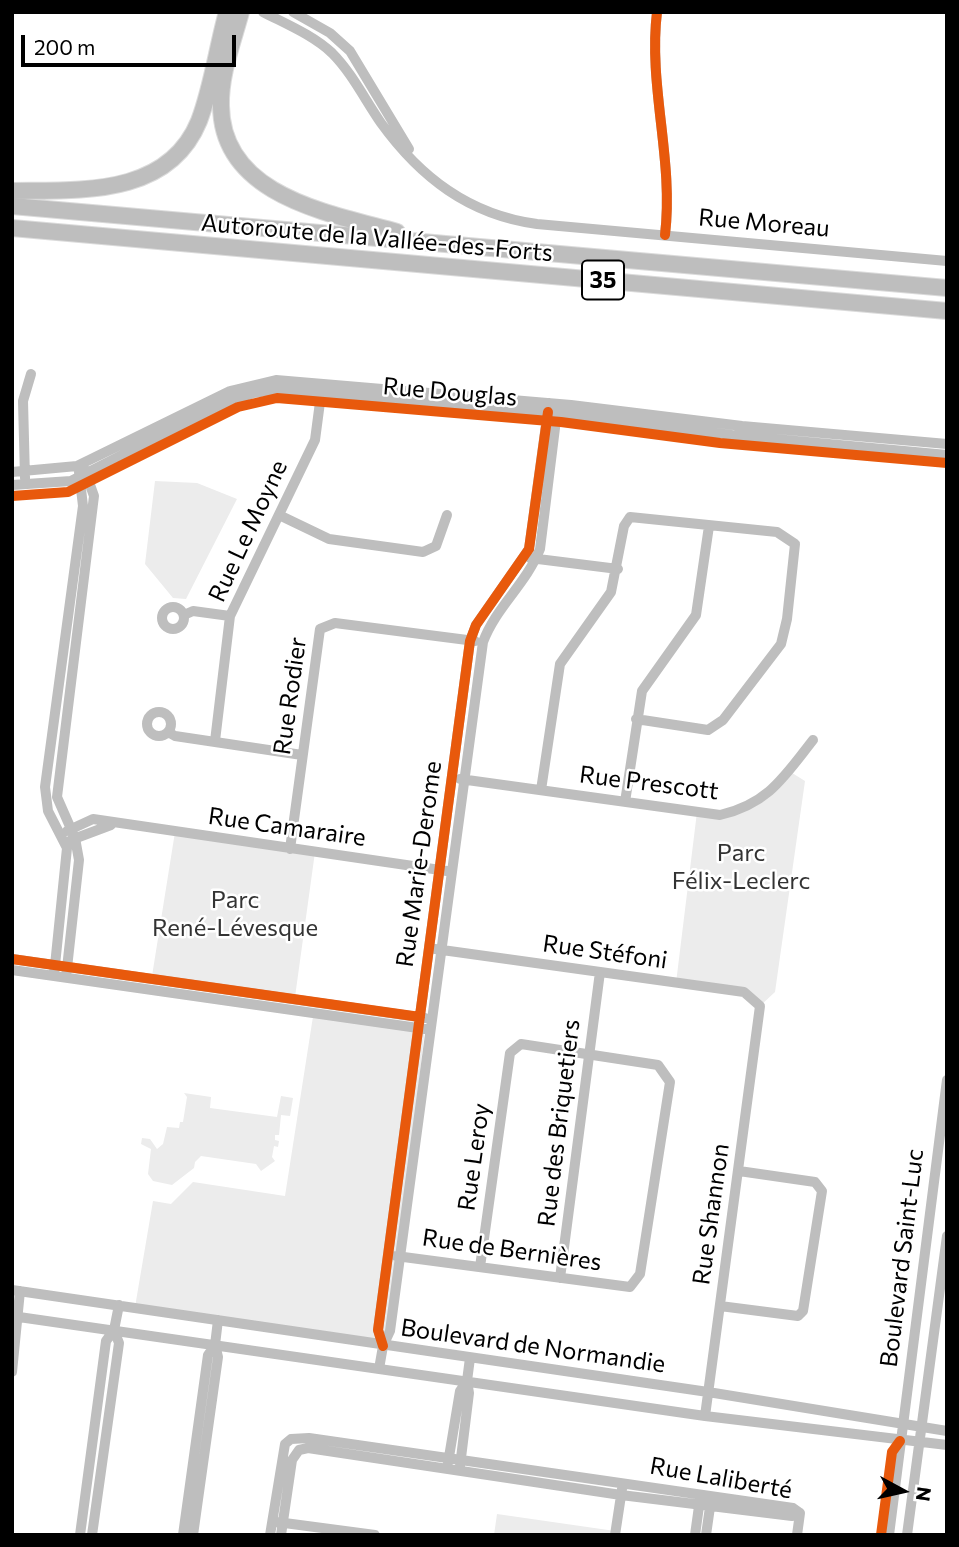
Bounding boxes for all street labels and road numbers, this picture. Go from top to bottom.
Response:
street label: Rue Moreau [697,203,831,243]
street label: Autoroute de la Vallée-des-Forts [200,208,554,268]
road number: 35 [582,260,624,300]
street label: Rue Douglas [382,372,518,412]
street label: Rue Le Moyne [203,455,293,607]
street label: Rue Rodier [267,635,313,757]
street label: Rue Marie-Derome [390,759,448,969]
street label: Rue Prescott [578,760,720,806]
street label: Rue Camaraire [206,802,368,852]
street label: Rue Stéfoni [541,929,669,975]
street label: Rue des Briquetiers [532,1018,586,1228]
street label: Rue Leroy [452,1101,496,1213]
street label: Rue Shannon [687,1141,735,1287]
street label: Boulevard Saint-Luc [874,1147,930,1369]
street label: Rue de Bernières [420,1223,604,1277]
street label: Boulevard de Normandie [399,1313,667,1379]
street label: Rue Laliberté [648,1451,794,1505]

